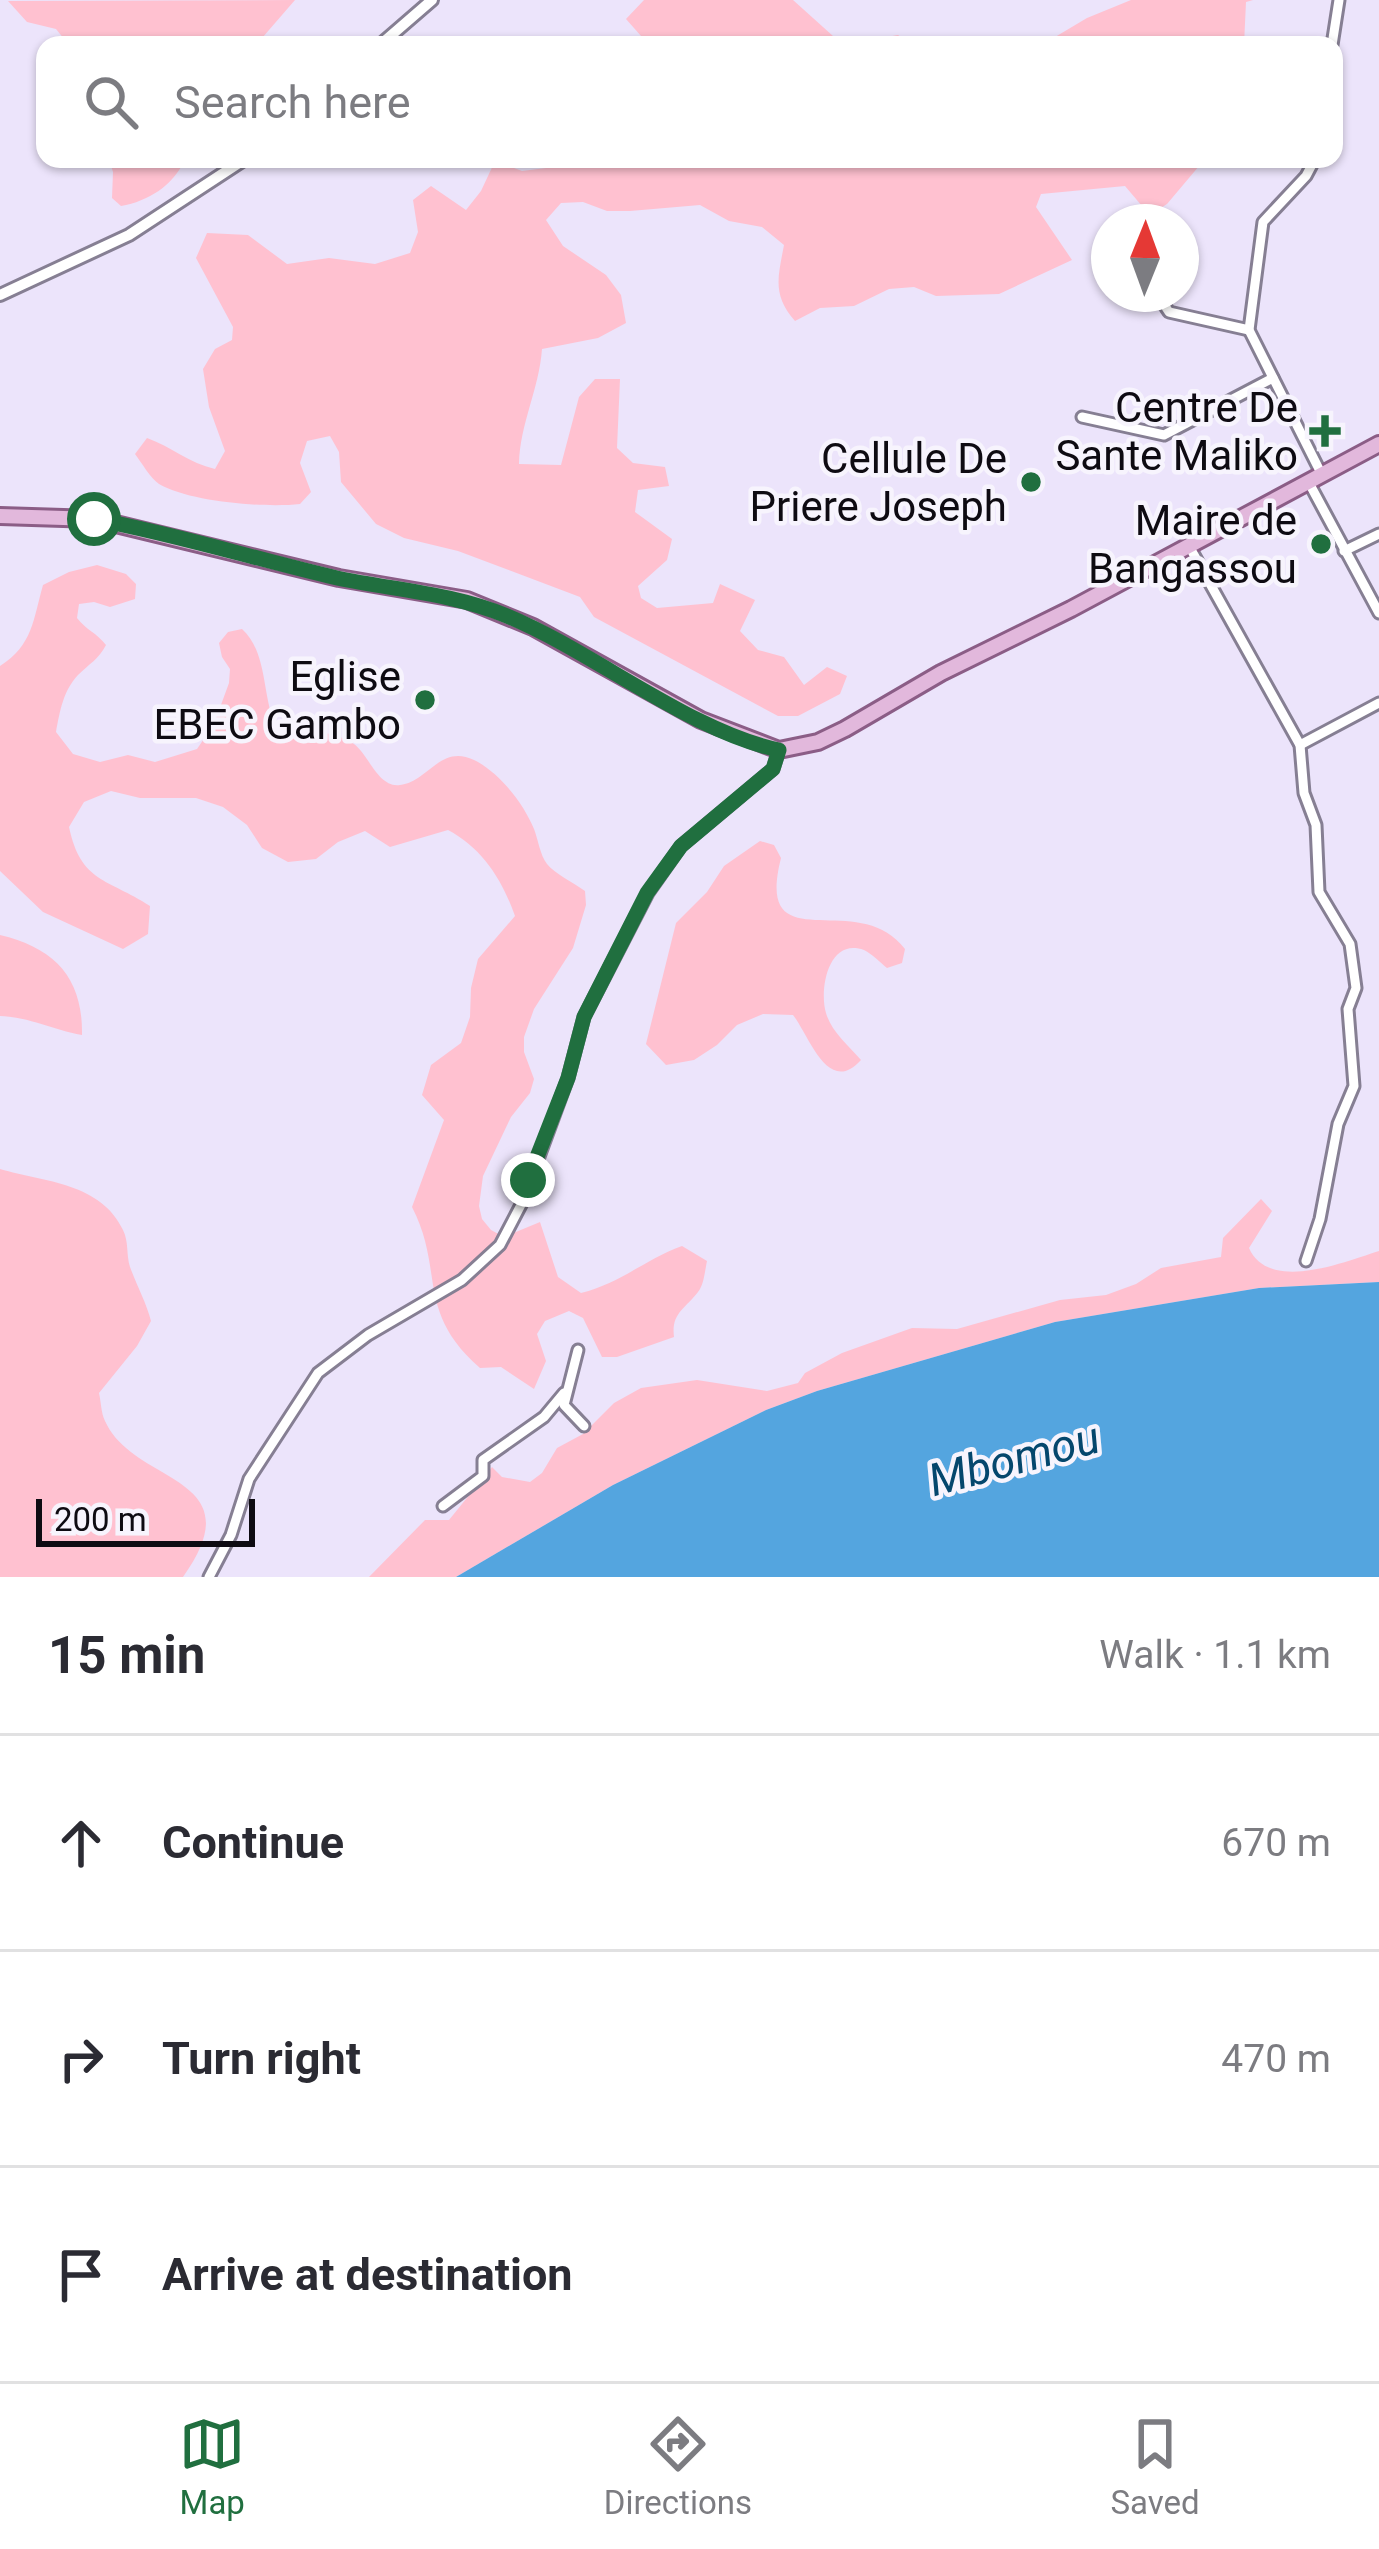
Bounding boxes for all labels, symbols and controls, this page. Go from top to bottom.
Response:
search box [36,36,1343,168]
icon: search [78,69,144,135]
text: Search here [174,76,411,129]
north arrow [1091,204,1199,312]
place label: Centre De Sante Maliko [1055,383,1298,480]
marker: Centre De Sante Maliko [1309,415,1341,447]
place label: Cellule De Priere Joseph [749,434,1007,531]
marker: Cellule De Priere Joseph [1018,469,1044,495]
route start [67,492,121,546]
place label: Maire de Bangassou [1088,496,1297,593]
marker: Maire de Bangassou [1308,531,1334,557]
place label: Eglise EBEC Gambo [154,652,401,749]
marker: Eglise EBEC Gambo [412,687,438,713]
route end [501,1153,555,1207]
water label: Mbomou [923,1411,1105,1507]
scale bar [36,1493,255,1546]
text: 200 m [54,1500,147,1539]
text: 15 min [48,1626,205,1685]
text: Walk · 1.1 km [1099,1632,1331,1678]
icon: ahead [48,1810,114,1876]
text: Continue [162,1816,344,1869]
text: 670 m [1221,1820,1331,1866]
icon: right [48,2026,114,2092]
text: Turn right [162,2032,361,2085]
text: 470 m [1221,2036,1331,2082]
icon: arrive [48,2242,114,2308]
text: Arrive at destination [162,2248,573,2301]
tab: Map [179,2411,245,2522]
tab: Directions [604,2411,752,2522]
tab: Saved [1111,2411,1200,2522]

